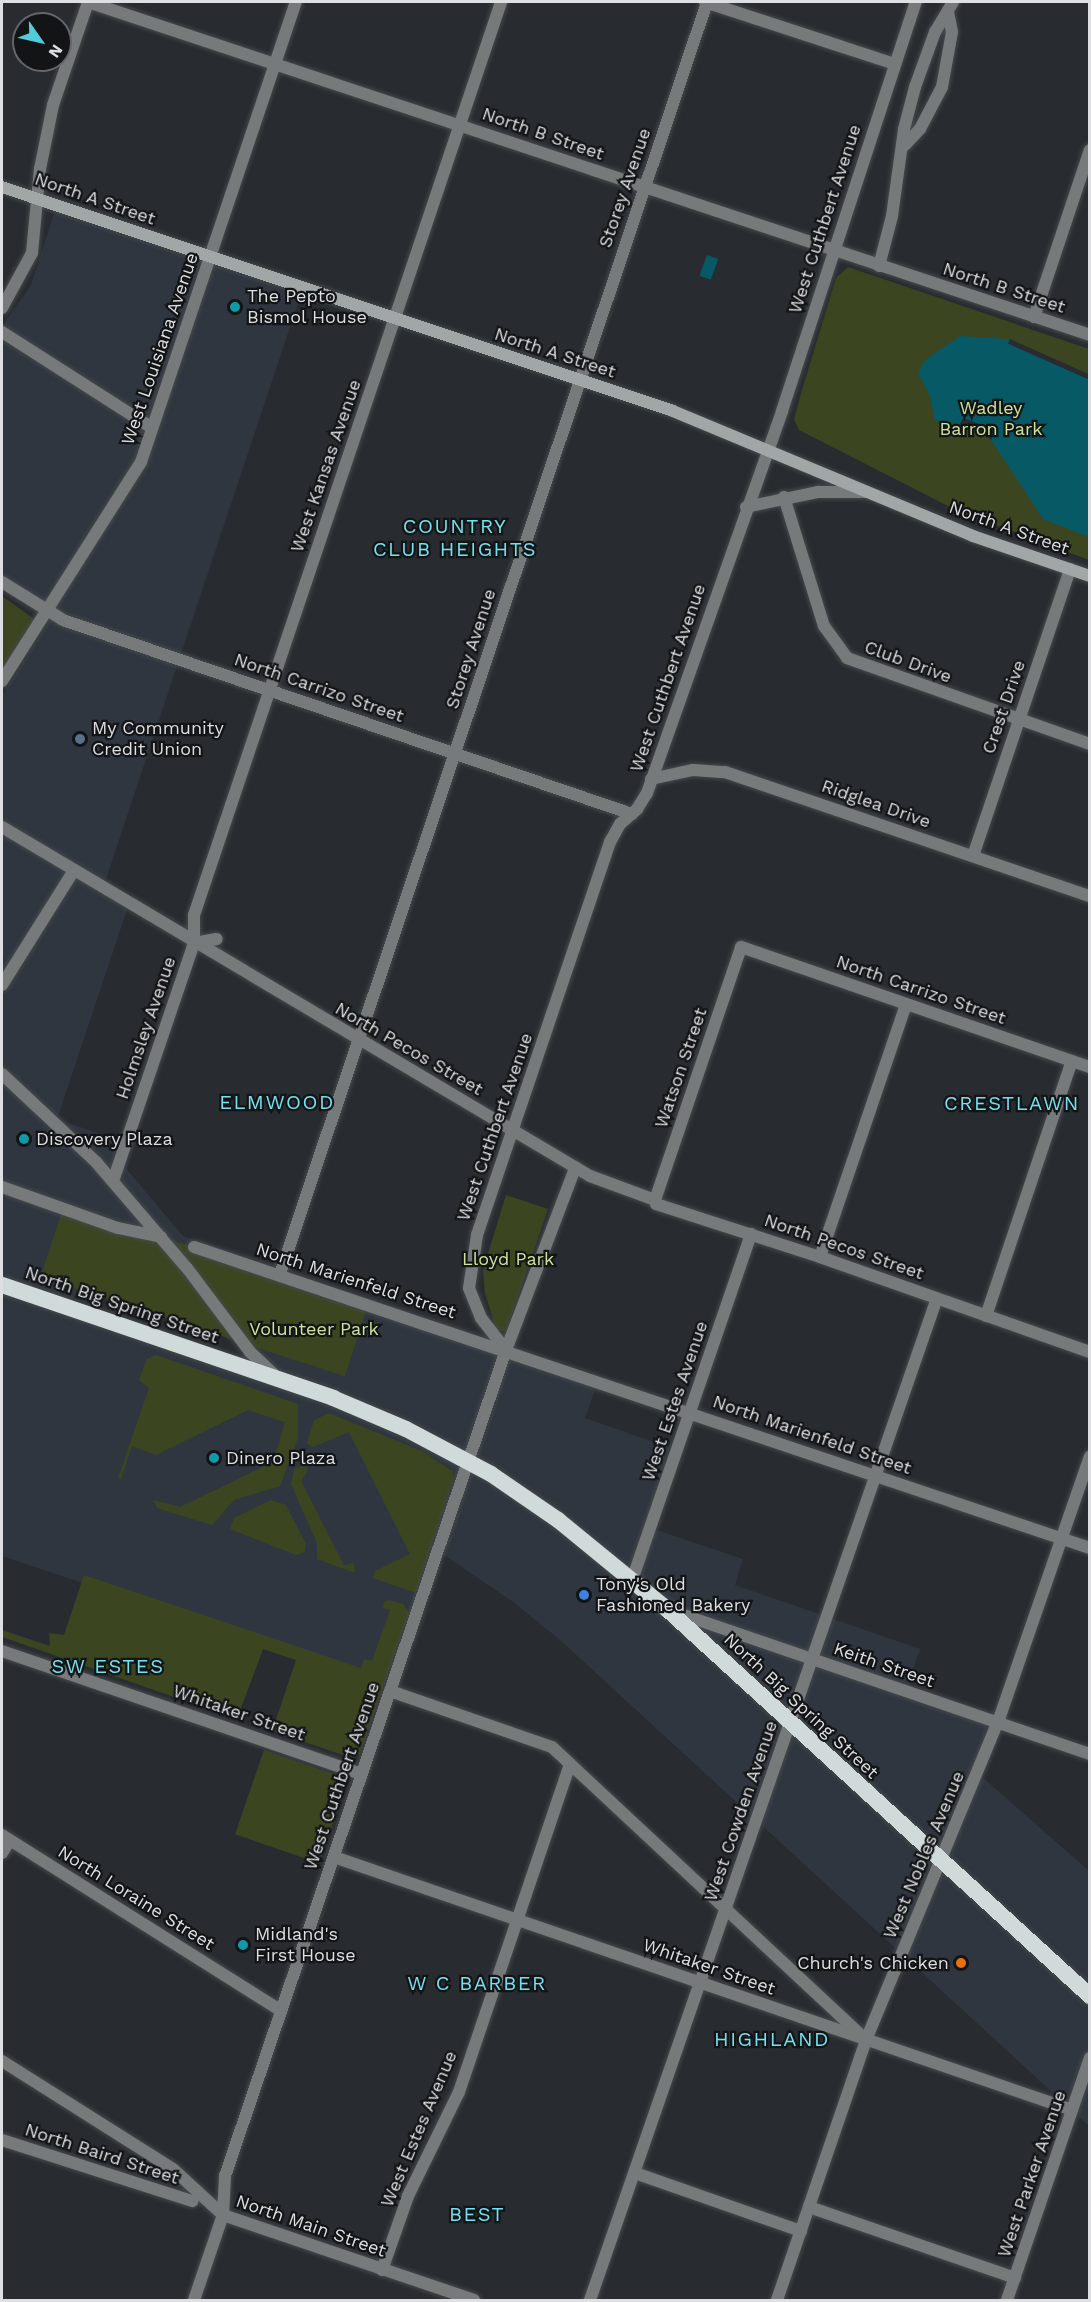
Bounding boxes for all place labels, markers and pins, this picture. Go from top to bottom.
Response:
place label: The Pepto Bismol House [247,286,367,328]
marker: The Pepto Bismol House [228,300,242,314]
place label: My Community Credit Union [92,718,224,760]
marker: My Community Credit Union [73,732,87,746]
place label: Discovery Plaza [36,1128,173,1150]
marker: Discovery Plaza [17,1132,31,1146]
place label: Dinero Plaza [226,1447,336,1469]
marker: Dinero Plaza [207,1451,221,1465]
place label: Tony's Old Fashioned Bakery [596,1574,750,1616]
marker: Tony's Old Fashioned Bakery [577,1588,591,1602]
place label: Midland's First House [255,1924,356,1966]
marker: Midland's First House [236,1938,250,1952]
place label: Church's Chicken [797,1952,949,1974]
marker: Church's Chicken [954,1956,968,1970]

